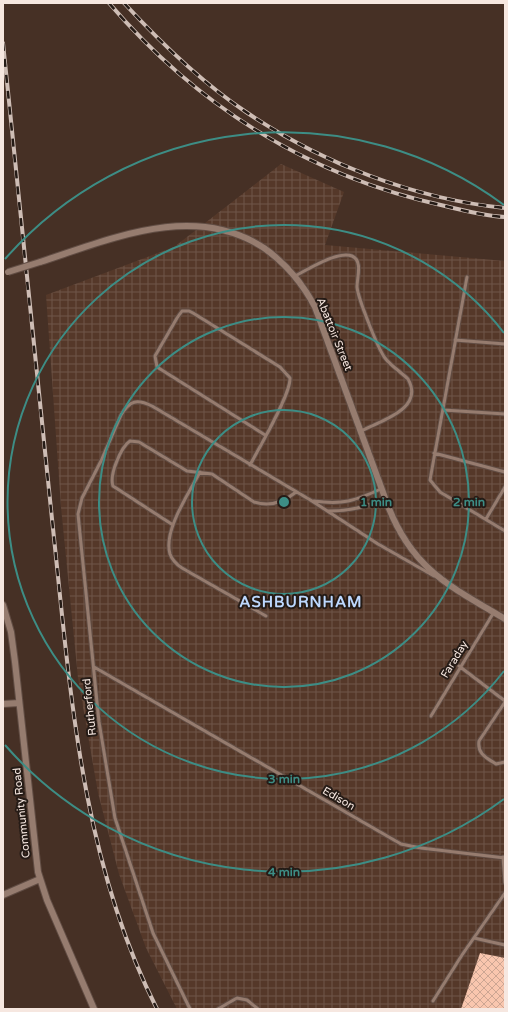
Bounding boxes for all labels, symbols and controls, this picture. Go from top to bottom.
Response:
street label: Abattoir Street [314,296,355,373]
centre of rings [277,495,291,509]
text: 1 min [360,495,392,509]
text: 2 min [453,495,485,509]
district label: ASHBURNHAM [239,593,363,611]
street label: Faraday [438,638,471,680]
street label: Rutherford [80,678,99,736]
street label: Community Road [10,767,33,859]
text: 3 min [268,772,300,786]
street label: Edison [320,784,357,813]
text: 4 min [268,865,300,879]

